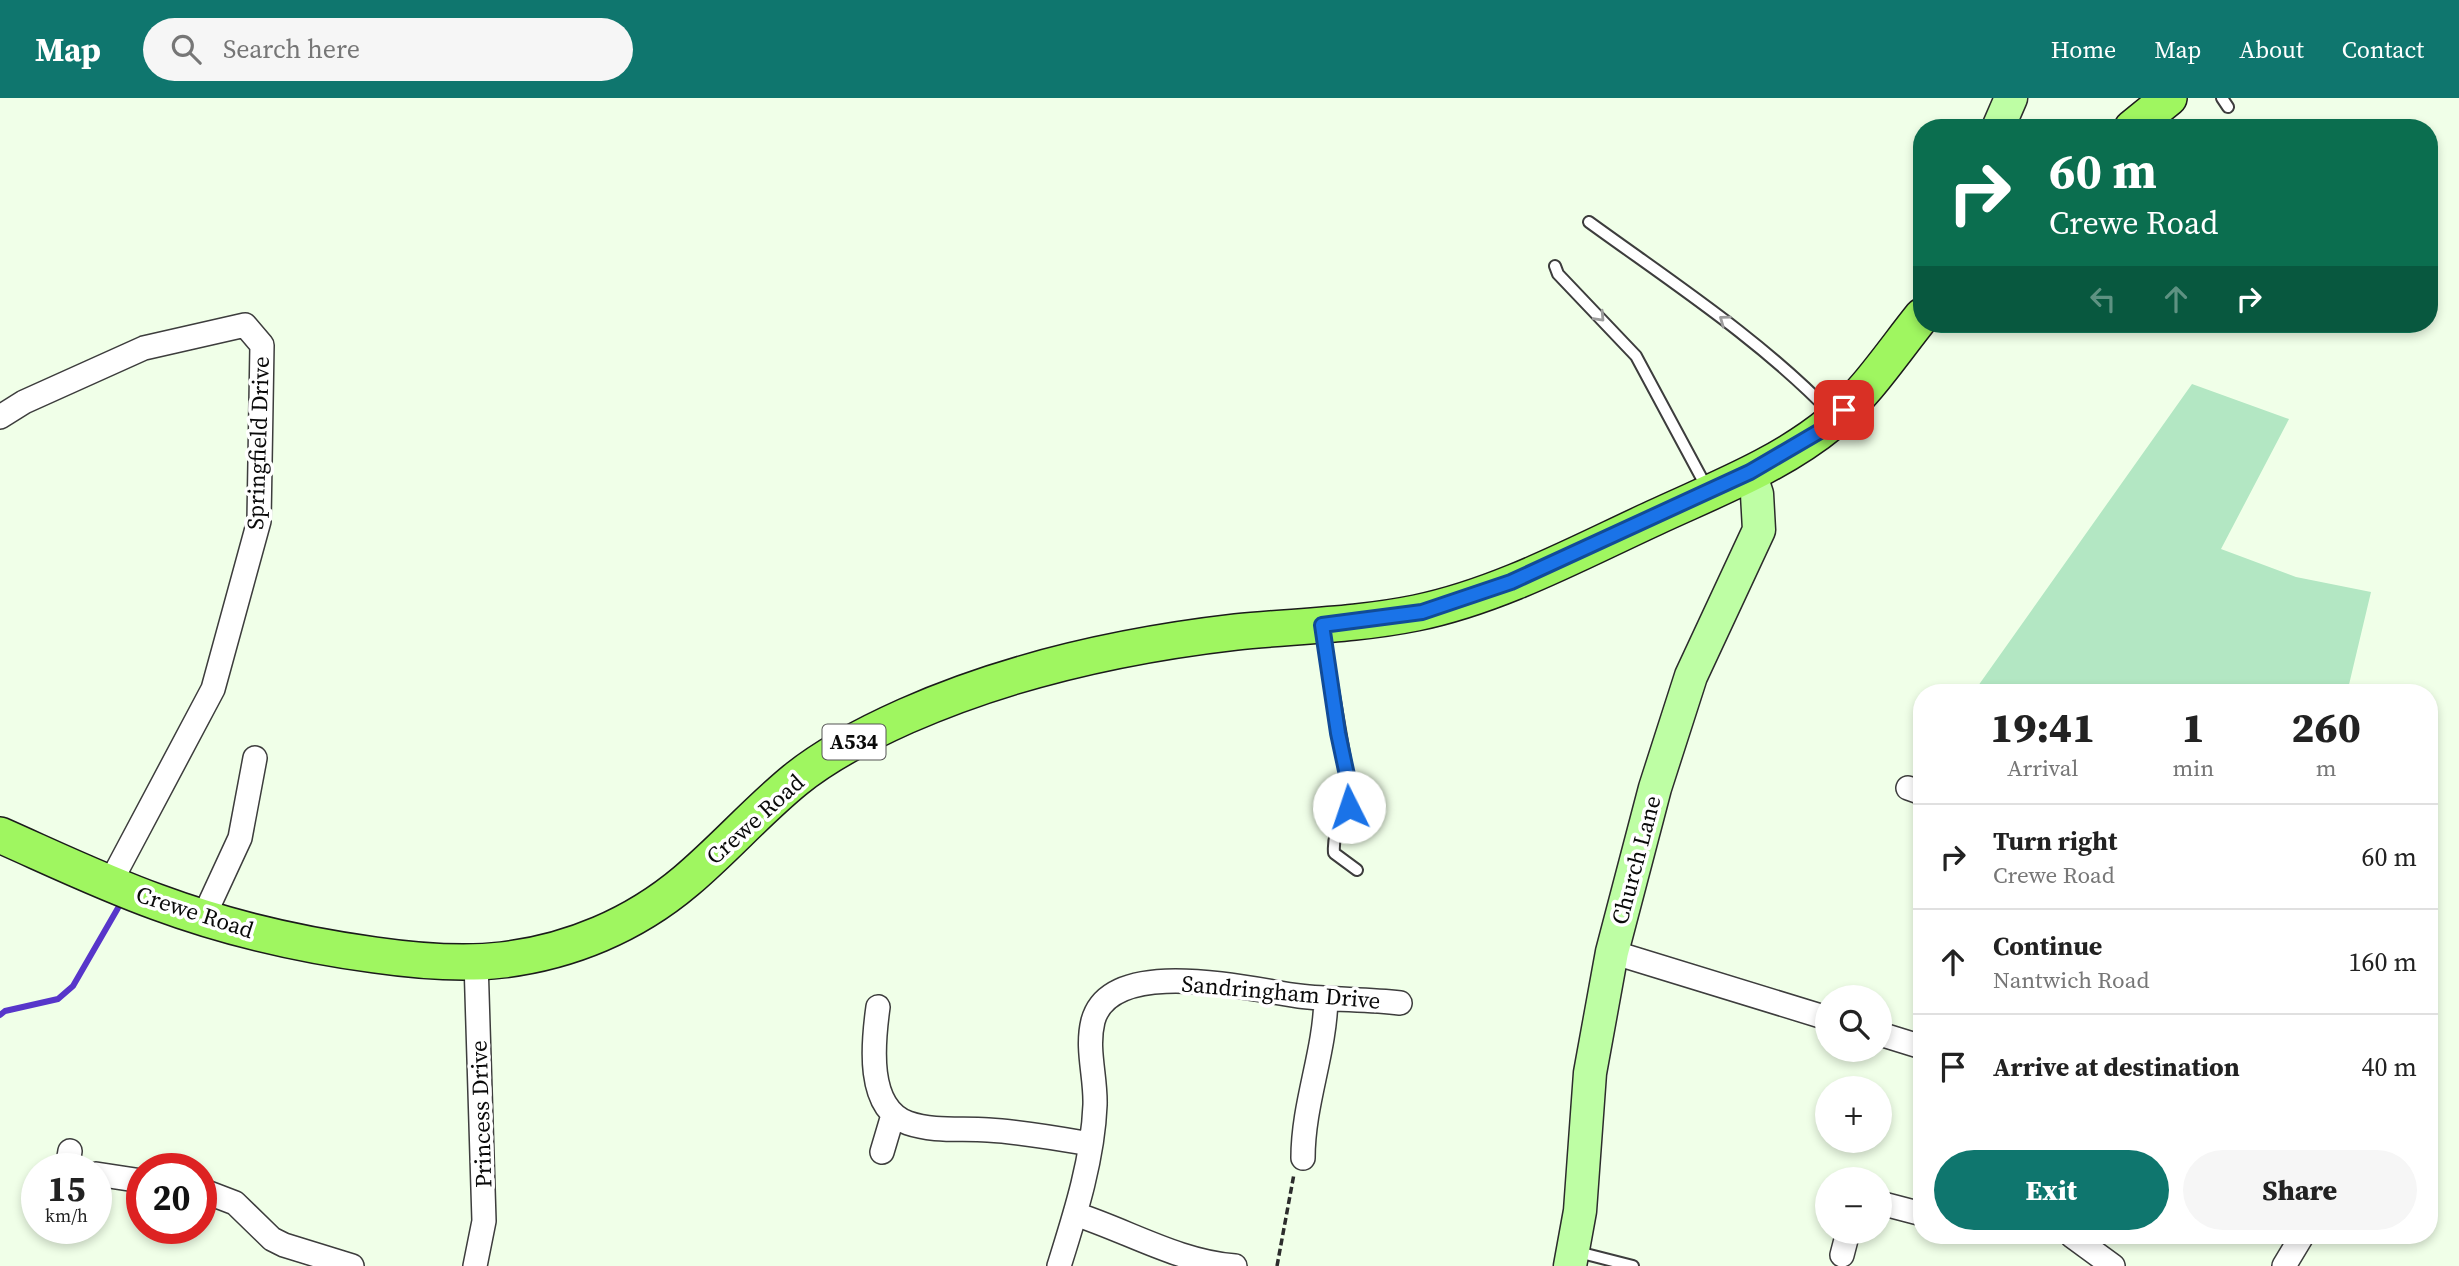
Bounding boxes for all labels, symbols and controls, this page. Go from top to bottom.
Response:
search box [143,18,633,81]
text: Map [35,27,101,72]
icon: search [167,30,205,68]
text: Search here [223,31,360,67]
text: Home [2051,33,2116,66]
text: Map [2154,33,2201,66]
text: About [2239,33,2304,66]
text: Contact [2342,33,2424,66]
text: 60 m [2049,137,2157,204]
icon: right [1934,147,2025,238]
text: Crewe Road [2049,201,2219,245]
icon: left [2084,280,2122,318]
icon: ahead [2157,280,2195,318]
icon: right [2230,280,2268,318]
one-way arrow [1592,309,1604,322]
one-way arrow [1719,316,1732,329]
street label: Springfield Drive [239,356,277,530]
pin [1814,380,1874,440]
icon: arrive [1825,391,1863,429]
text: 19:41 [1990,698,2095,756]
text: 1 [2182,698,2205,756]
text: 260 [2291,698,2361,756]
road number: A534 [822,724,886,760]
text: Arrival [2007,752,2078,784]
text: min [2173,752,2214,784]
text: m [2316,752,2336,784]
street label: Crewe Road [699,766,811,872]
position arrow [1312,770,1386,844]
street label: Church Lane [1603,792,1669,928]
text: Turn right [1993,823,2117,859]
icon: right [1934,838,1972,876]
text: 60 m [2362,839,2417,875]
text: Crewe Road [1993,859,2115,891]
street label: Crewe Road [132,878,258,946]
text: Continue [1993,928,2102,964]
icon: ahead [1934,943,1972,981]
text: 160 m [2349,944,2417,980]
text: Nantwich Road [1993,964,2149,996]
street label: Sandringham Drive [1180,967,1382,1017]
map controls [1815,985,1892,1244]
button: search [1815,985,1892,1062]
street label: Princess Drive [462,1040,500,1188]
icon: arrive [1934,1048,1972,1086]
text: Arrive at destination [1993,1049,2240,1085]
text: 40 m [2362,1049,2417,1085]
button: + [1815,1076,1892,1153]
button: Exit [1934,1150,2169,1230]
button: Share [2183,1150,2417,1230]
speed limit sign: 20 [126,1153,217,1244]
text: 15 [48,1165,85,1213]
button: − [1815,1167,1892,1244]
text: km/h [45,1203,88,1228]

